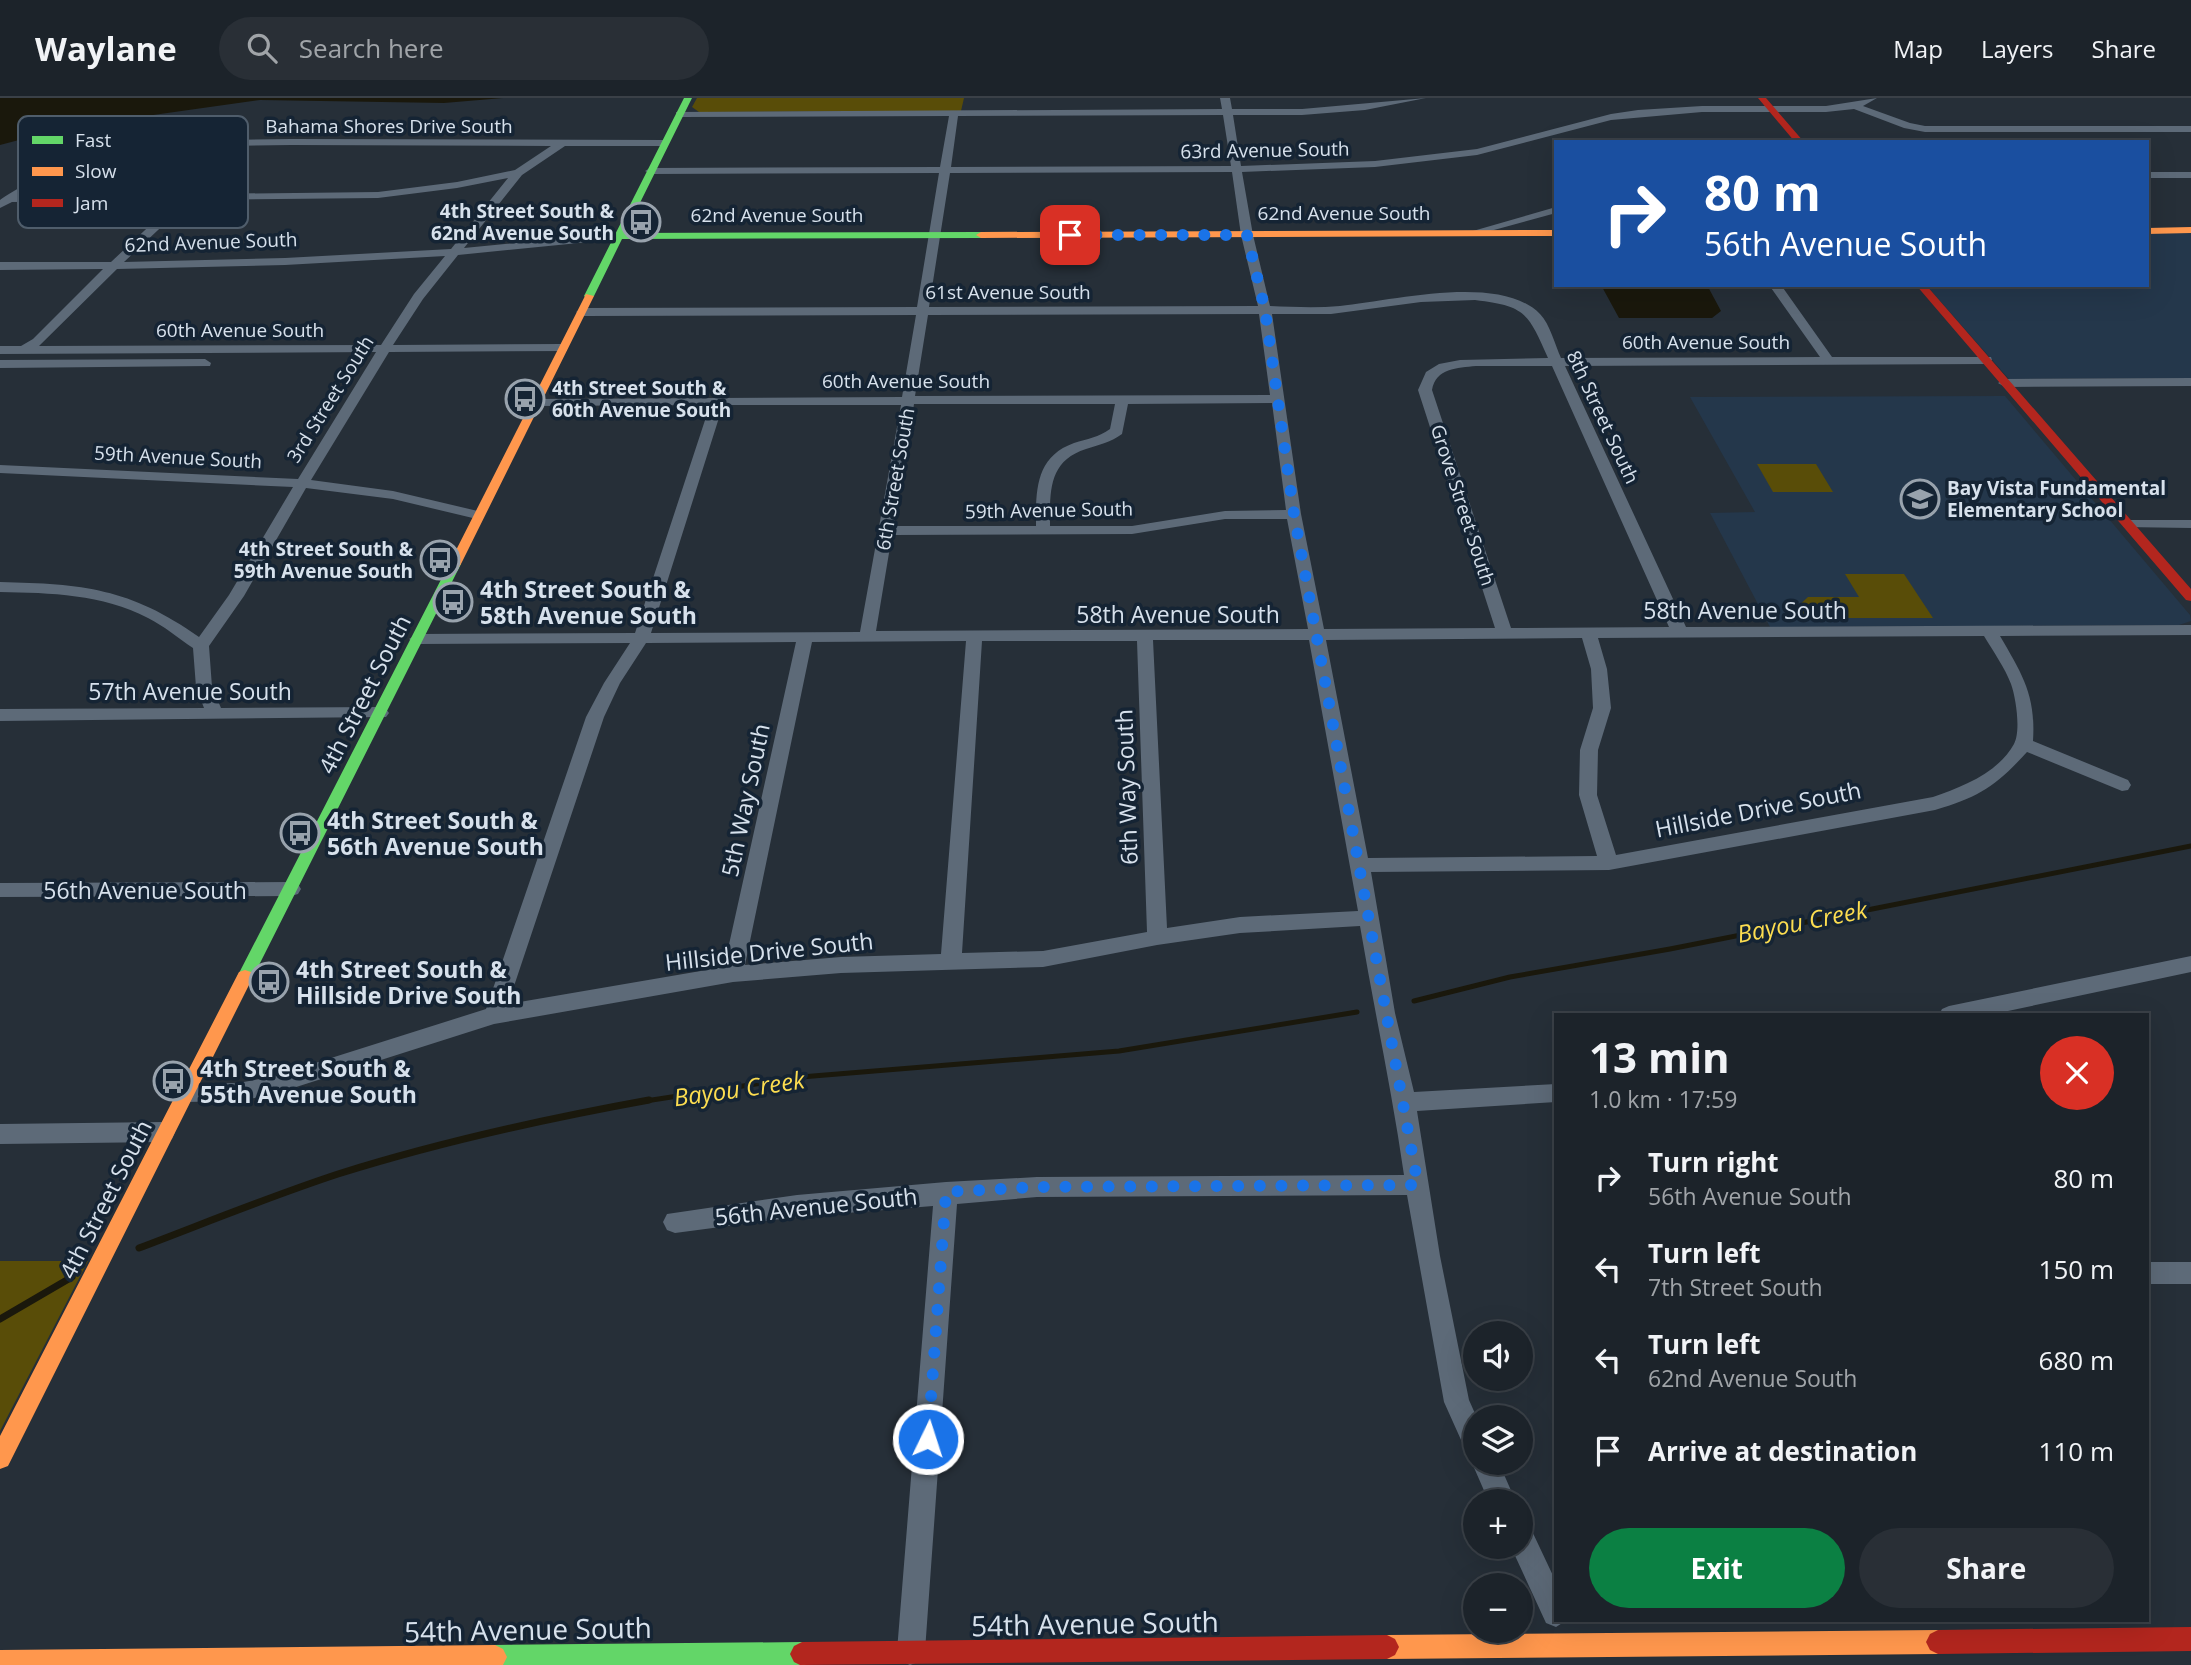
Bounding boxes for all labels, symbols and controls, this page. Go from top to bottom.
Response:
search box [219,17,709,80]
text: Waylane [35,26,177,71]
icon: search [243,29,281,67]
text: Search here [299,30,444,66]
text: Map [1893,32,1943,65]
text: Layers [1981,32,2054,65]
text: Share [2092,32,2156,65]
street label: Bahama Shores Drive South [265,113,513,139]
legend [18,116,248,228]
text: Fast [75,127,111,153]
street label: 63rd Avenue South [1180,136,1350,164]
text: Slow [75,158,117,184]
text: 80 m [1704,159,1821,225]
icon: right [1589,168,1680,259]
text: Jam [73,190,108,216]
place label: 4th Street South & 62nd Avenue South [431,198,615,246]
street label: 62nd Avenue South [1258,200,1430,226]
bus stop icon: 4th Street South & 62nd Avenue South [620,201,662,243]
street label: 62nd Avenue South [691,202,863,228]
pin [1040,205,1100,265]
icon: arrive [1051,216,1089,254]
text: 56th Avenue South [1704,222,1987,265]
street label: 62nd Avenue South [124,226,298,258]
street label: 61st Avenue South [925,279,1091,305]
street label: 60th Avenue South [156,317,324,343]
street label: 60th Avenue South [1622,329,1790,355]
street label: 3rd Street South [281,331,379,467]
street label: 8th Street South [1561,346,1645,488]
street label: 60th Avenue South [822,368,990,394]
place label: 4th Street South & 60th Avenue South [552,375,731,423]
bus stop icon: 4th Street South & 60th Avenue South [504,378,546,420]
street label: 6th Street South [870,406,920,552]
street label: Grove Street South [1425,421,1501,589]
street label: 59th Avenue South [93,440,263,474]
place label: Bay Vista Fundamental Elementary School [1947,475,2166,523]
school or university icon: Bay Vista Fundamental Elementary School [1899,478,1941,520]
street label: 59th Avenue South [965,496,1133,524]
place label: 4th Street South & 59th Avenue South [234,536,414,584]
bus stop icon: 4th Street South & 59th Avenue South [419,539,461,581]
place label: 4th Street South & 58th Avenue South [480,573,697,631]
bus stop icon: 4th Street South & 58th Avenue South [432,581,474,623]
street label: 58th Avenue South [1643,594,1847,626]
street label: 58th Avenue South [1076,598,1280,630]
street label: 4th Street South [310,609,418,779]
street label: 57th Avenue South [88,675,292,707]
street label: 6th Way South [1107,709,1145,865]
street label: 5th Way South [713,720,777,880]
street label: Hillside Drive South [1652,773,1864,845]
place label: 4th Street South & 56th Avenue South [327,804,544,862]
bus stop icon: 4th Street South & 56th Avenue South [279,812,321,854]
street label: 56th Avenue South [43,874,247,906]
water label: Bayou Creek [1734,892,1871,950]
street label: Hillside Drive South [663,924,875,978]
place label: 4th Street South & Hillside Drive South [296,953,522,1011]
bus stop icon: 4th Street South & Hillside Drive South [248,961,290,1003]
text: 13 min [1589,1028,1730,1085]
button: close [2040,1036,2114,1110]
place label: 4th Street South & 55th Avenue South [200,1052,417,1110]
bus stop icon: 4th Street South & 55th Avenue South [152,1060,194,1102]
water label: Bayou Creek [671,1062,808,1114]
text: 1.0 km · 17:59 [1589,1083,1737,1115]
street label: 4th Street South [51,1114,159,1284]
text: Turn right [1648,1144,1779,1180]
icon: right [1589,1159,1627,1197]
text: 80 m [2053,1160,2114,1196]
street label: 56th Avenue South [713,1179,919,1233]
text: 56th Avenue South [1648,1180,1852,1212]
text: Turn left [1648,1235,1760,1271]
icon: left [1589,1250,1627,1288]
text: 150 m [2039,1251,2114,1287]
text: 7th Street South [1648,1271,1823,1303]
map controls [1463,1321,1533,1643]
button: sound [1463,1321,1533,1391]
text: Turn left [1648,1326,1760,1362]
icon: left [1589,1341,1627,1379]
text: 680 m [2039,1342,2114,1378]
text: 62nd Avenue South [1648,1362,1857,1394]
position arrow [891,1402,965,1476]
button: layers [1463,1405,1533,1475]
icon: arrive [1589,1432,1627,1470]
text: Arrive at destination [1648,1433,1917,1469]
text: 110 m [2039,1433,2114,1469]
button: + [1463,1489,1533,1559]
button: Exit [1589,1528,1845,1608]
button: Share [1859,1528,2114,1608]
button: − [1463,1573,1533,1643]
street label: 54th Avenue South [971,1602,1219,1644]
street label: 54th Avenue South [404,1608,652,1650]

